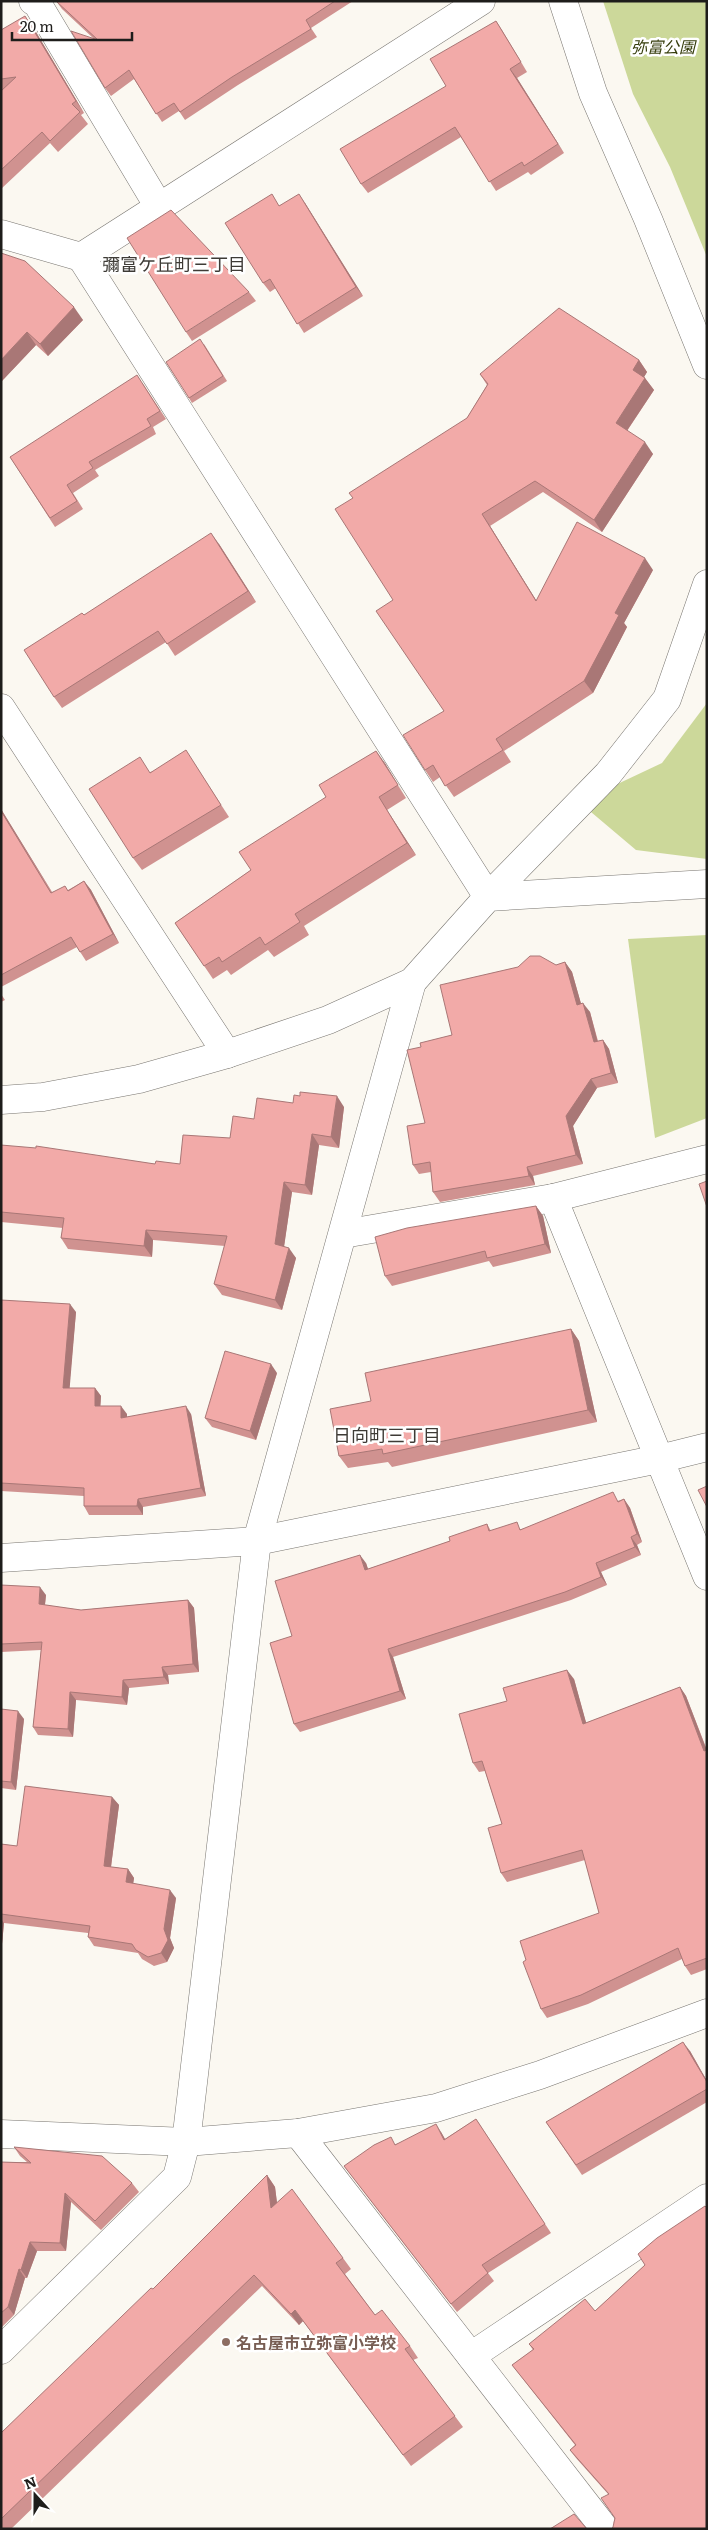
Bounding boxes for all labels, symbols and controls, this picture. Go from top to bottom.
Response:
scale bar [12,10,132,42]
text: 20 m [20,14,54,37]
park label: 弥富公園 [631,34,697,58]
district label: 彌富ケ丘町三丁目 [102,250,246,277]
district label: 日向町三丁目 [333,1421,441,1448]
place label: 名古屋市立弥富小学校 [236,2330,396,2354]
marker: 名古屋市立弥富小学校 [220,2336,232,2348]
north arrow [10,2470,60,2520]
text: N [21,2470,39,2493]

